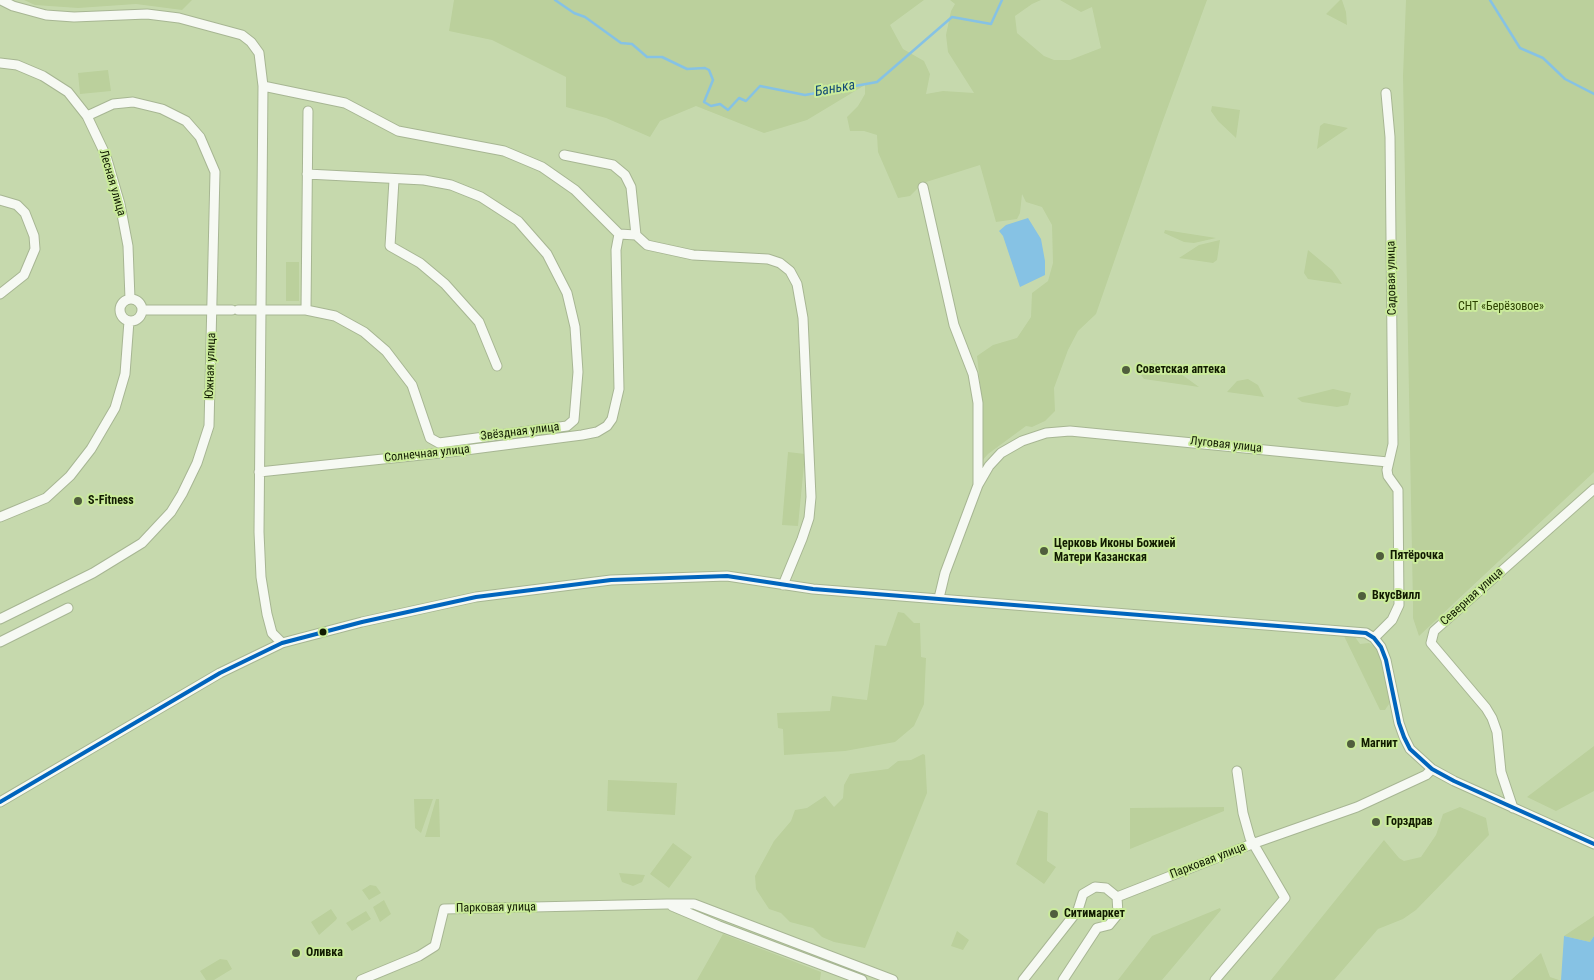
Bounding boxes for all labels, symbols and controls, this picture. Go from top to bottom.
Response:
water label: Банька [814,77,856,101]
street label: Лесная улица [96,148,128,218]
street label: Садовая улица [1384,241,1400,315]
park label: СНТ «Берёзовое» [1458,300,1544,314]
street label: Южная улица [203,332,219,400]
place label: Советская аптека [1136,363,1226,377]
marker: Советская аптека [1120,364,1132,376]
street label: Звёздная улица [480,420,560,444]
street label: Луговая улица [1189,434,1263,456]
street label: Солнечная улица [384,442,470,466]
place label: S-Fitness [88,494,134,508]
marker: S-Fitness [72,495,84,507]
place label: Церковь Иконы Божией Матери Казанская [1054,537,1176,565]
marker: Церковь Иконы Божией Матери Казанская [1038,545,1050,557]
place label: Пятёрочка [1390,549,1444,563]
marker: Пятёрочка [1374,550,1386,562]
street label: Северная улица [1438,565,1506,629]
place label: ВкусВилл [1372,589,1420,603]
marker: ВкусВилл [1356,590,1368,602]
unlabelled marker [318,627,328,637]
place label: Магнит [1361,737,1398,751]
marker: Магнит [1345,738,1357,750]
place label: Горздрав [1386,815,1433,829]
marker: Горздрав [1370,816,1382,828]
street label: Парковая улица [1168,840,1248,882]
street label: Парковая улица [456,900,536,916]
place label: Ситимаркет [1064,907,1125,921]
marker: Ситимаркет [1048,908,1060,920]
place label: Оливка [306,946,343,960]
marker: Оливка [290,947,302,959]

